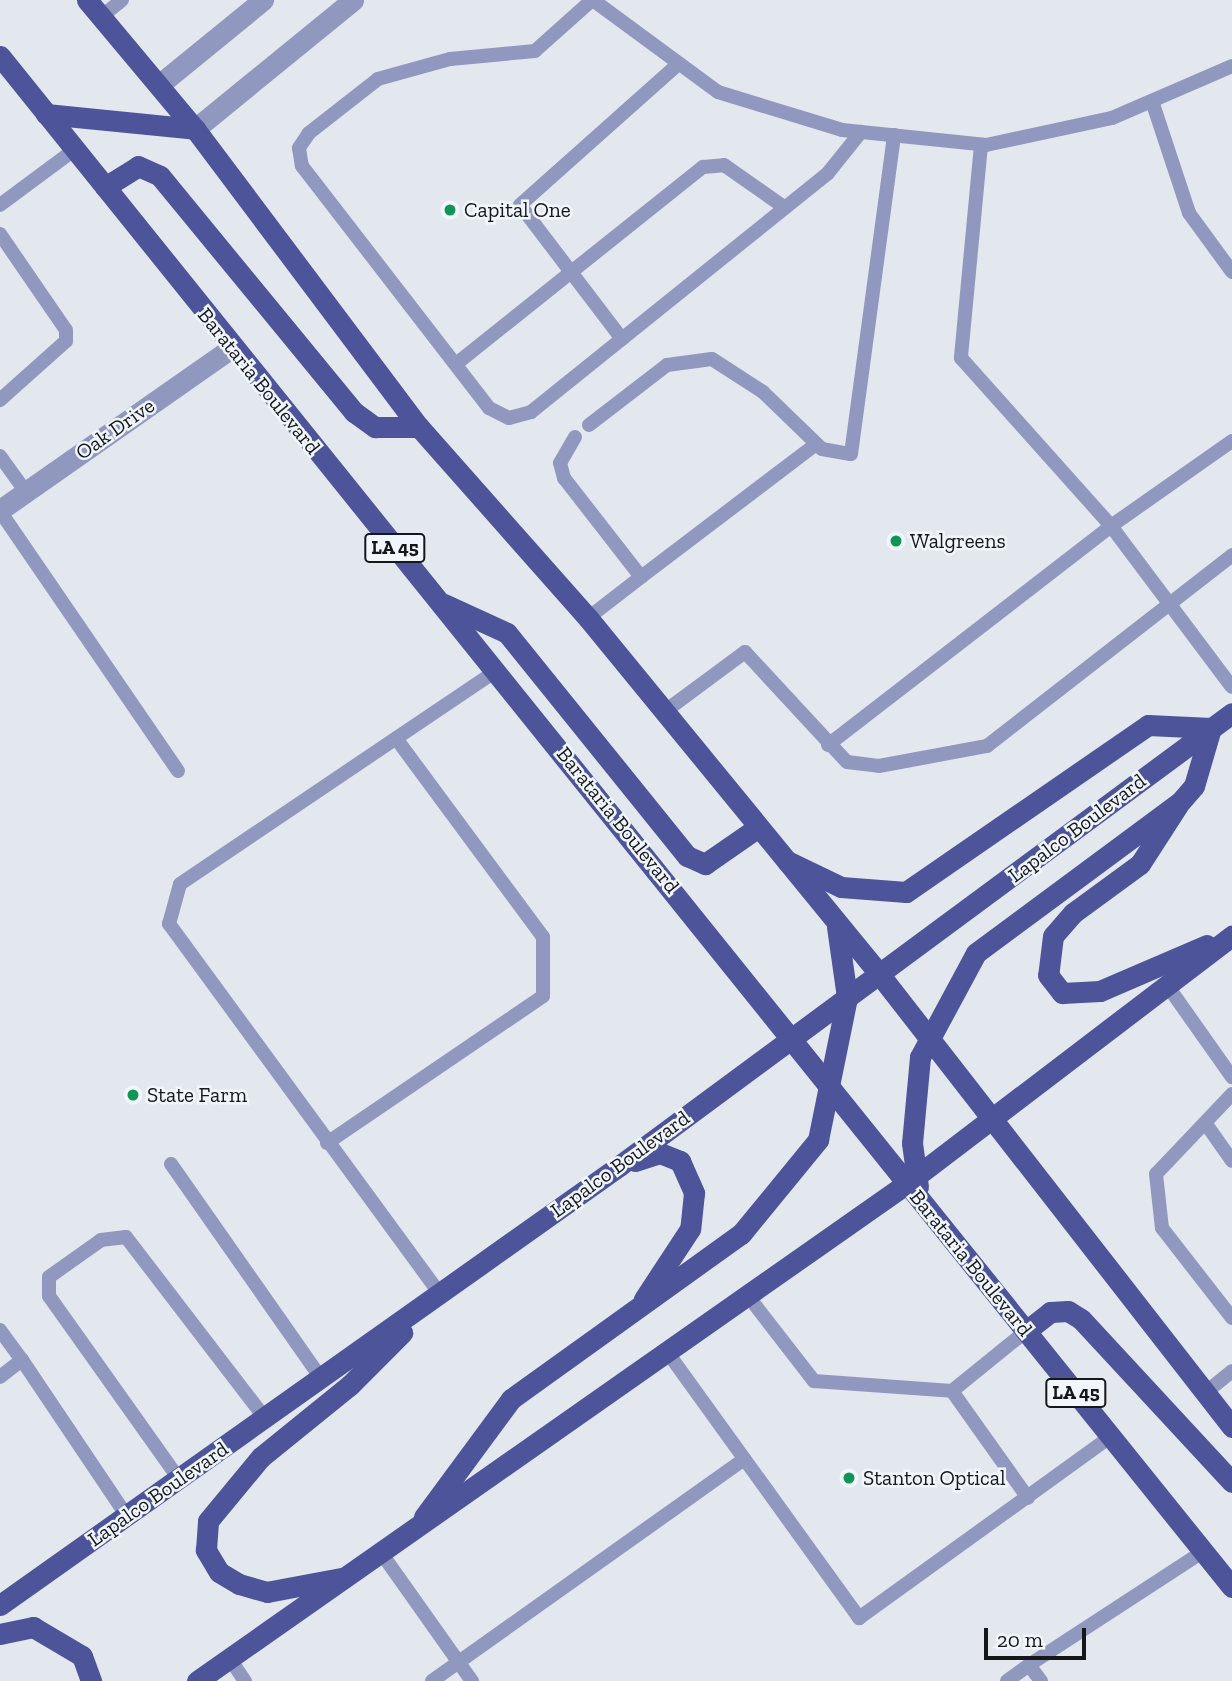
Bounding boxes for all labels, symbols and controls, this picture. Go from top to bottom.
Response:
place label: Capital One [464,197,571,223]
marker: Capital One [442,202,458,218]
street label: Barataria Boulevard [192,303,326,459]
street label: Oak Drive [71,393,159,465]
place label: Walgreens [910,528,1006,554]
road number: LA 45 [364,533,426,564]
marker: Walgreens [888,533,904,549]
street label: Barataria Boulevard [551,742,685,898]
street label: Lapalco Boulevard [1003,768,1151,888]
place label: State Farm [147,1082,247,1108]
marker: State Farm [125,1087,141,1103]
street label: Lapalco Boulevard [546,1105,694,1223]
street label: Barataria Boulevard [904,1185,1038,1341]
road number: LA 45 [1044,1378,1108,1408]
street label: Lapalco Boulevard [83,1436,233,1552]
place label: Stanton Optical [863,1465,1005,1491]
marker: Stanton Optical [841,1470,857,1486]
scale bar [987,1614,1088,1658]
text: 20 m [997,1627,1043,1652]

